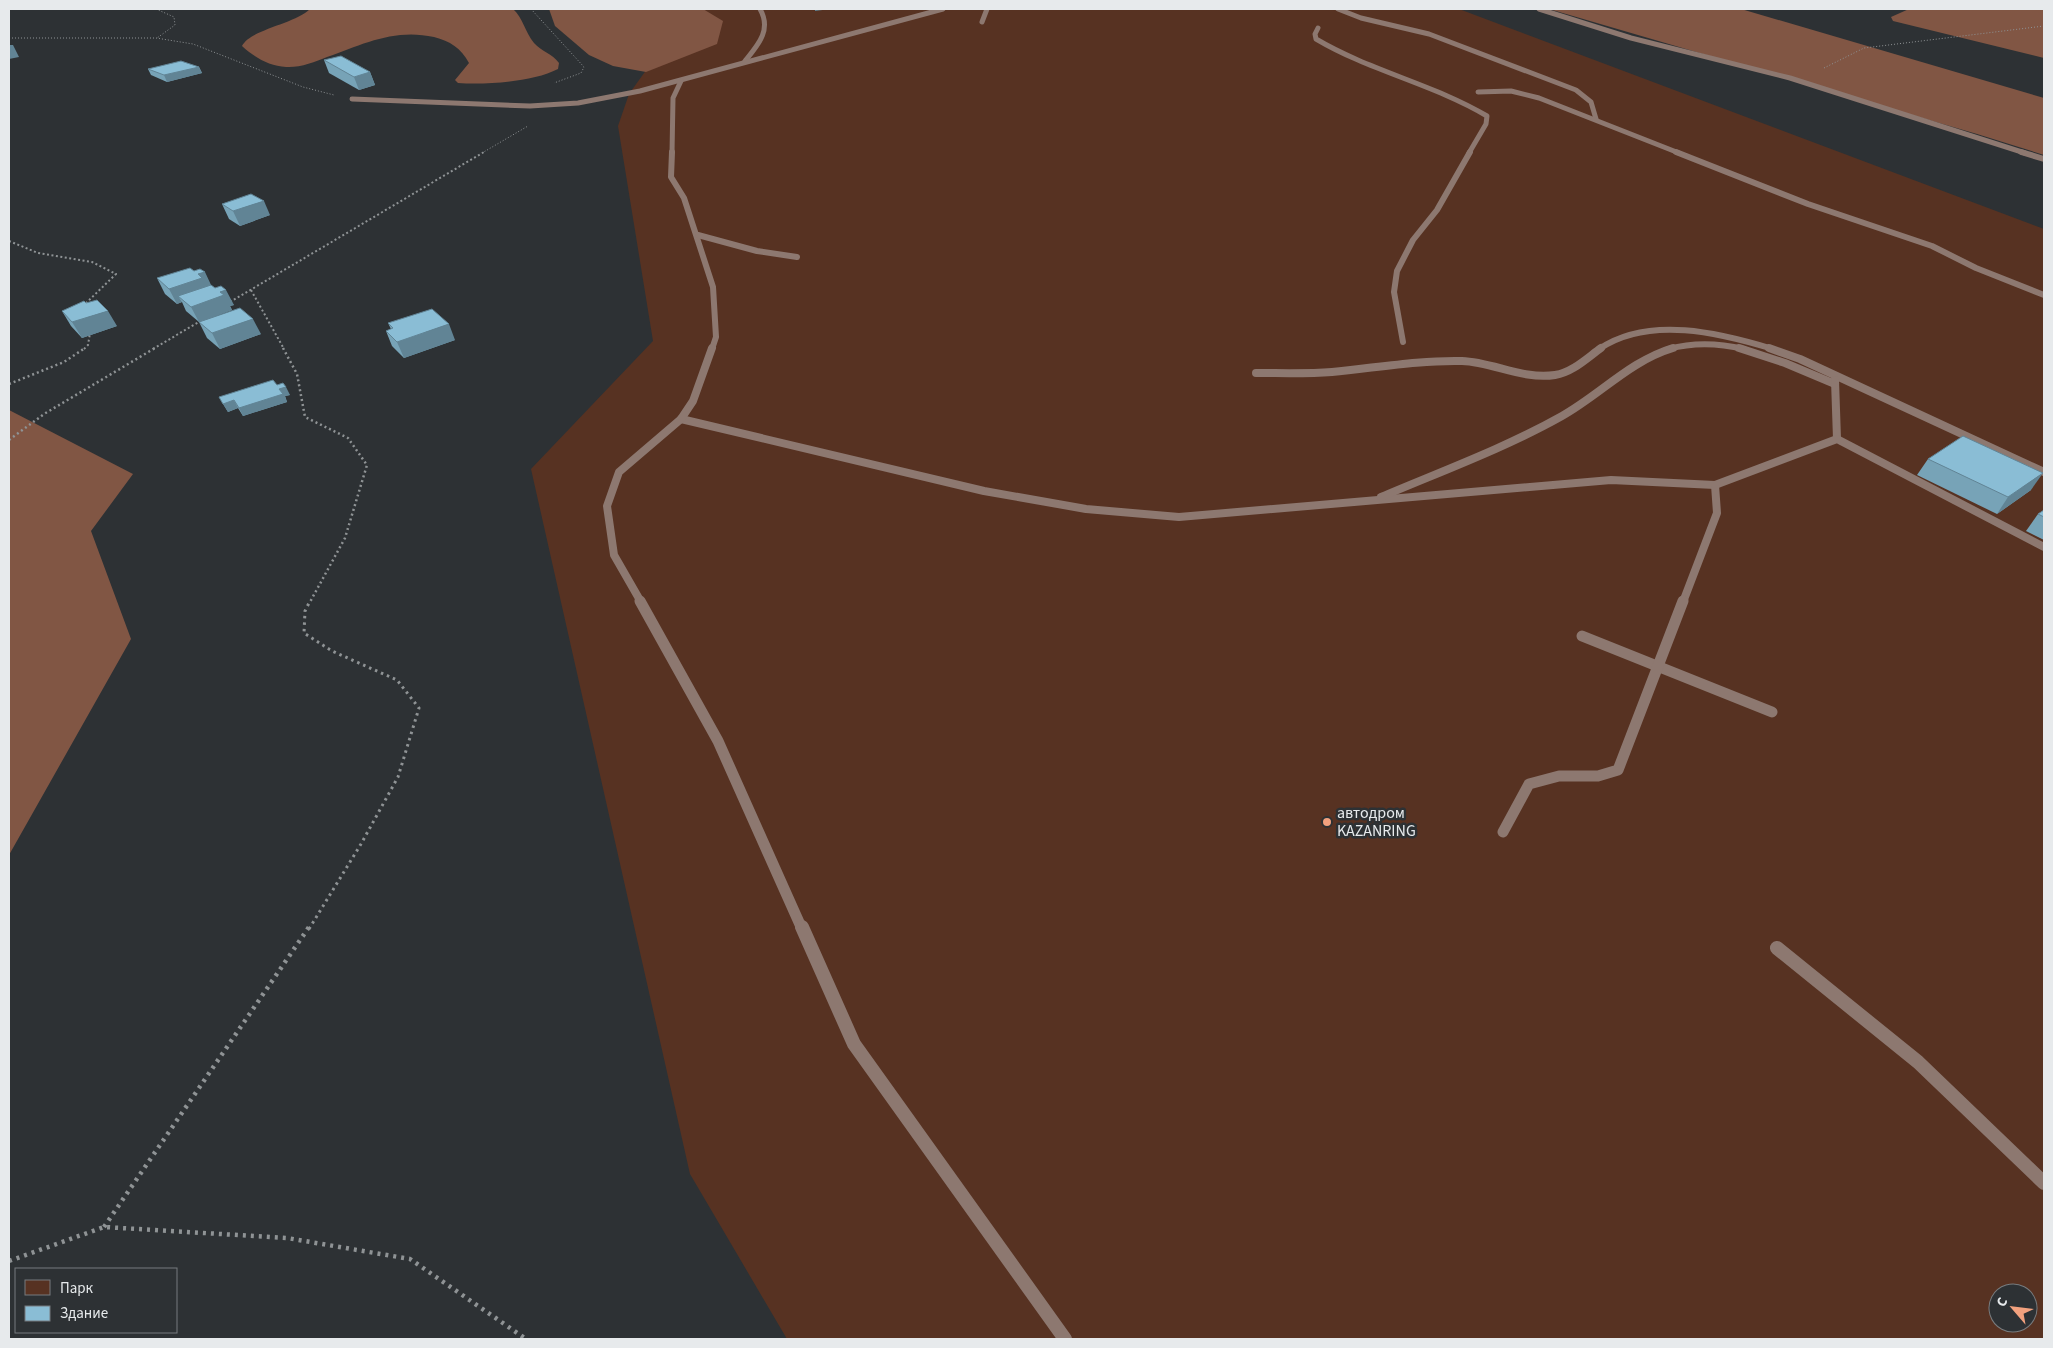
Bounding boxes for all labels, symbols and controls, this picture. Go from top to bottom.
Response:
place label: автодром KAZANRING [1337,802,1416,842]
marker: автодром KAZANRING [1321,816,1333,828]
legend [15,1268,178,1333]
text: Парк [60,1278,94,1299]
north arrow [1988,1283,2038,1333]
text: С [1992,1294,2013,1311]
text: Здание [60,1303,108,1324]

